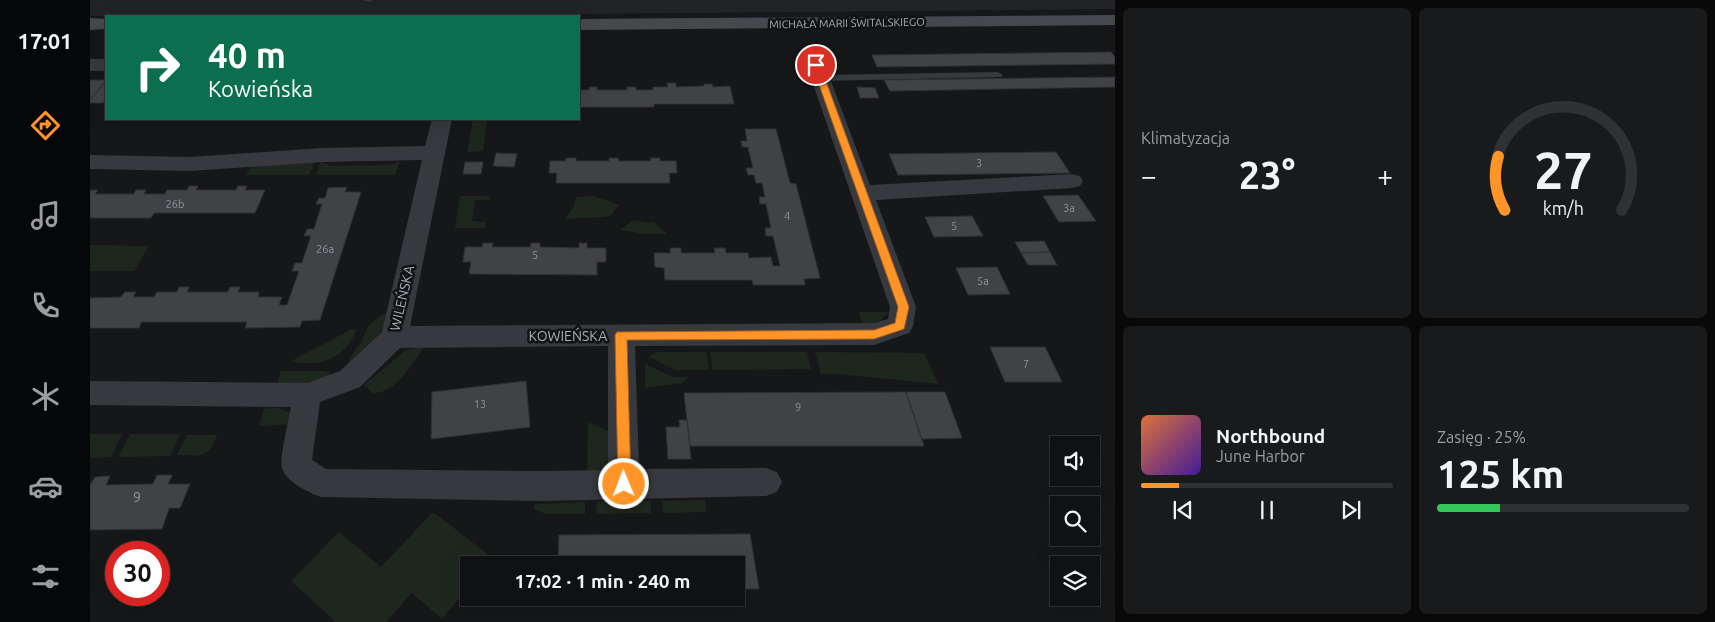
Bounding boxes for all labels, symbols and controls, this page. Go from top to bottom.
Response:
street label: MICHAŁA MARII ŚWITALSKIEGO [769,15,925,30]
text: 17:01 [17,28,73,53]
icon: right [125,35,190,100]
text: 40 m [208,35,286,75]
pin [795,44,837,86]
icon: arrive [802,51,830,79]
text: Kowieńska [208,76,313,101]
icon: directions [28,108,63,143]
text: Klimatyzacja [1141,129,1230,147]
text: 27 [1534,141,1592,199]
text: 23° [1239,154,1295,196]
house number: 3 [976,157,982,169]
text: − [1141,160,1157,191]
text: + [1377,160,1393,191]
icon: music [28,198,63,233]
house number: 26b [166,198,184,210]
text: km/h [1542,198,1584,218]
house number: 3a [1063,202,1075,214]
house number: 4 [784,210,790,222]
house number: 5 [951,220,957,232]
house number: 26a [316,243,334,255]
house number: 5 [532,249,538,261]
street label: WILEŃSKA [386,263,417,332]
house number: 5a [977,275,989,287]
icon: phone [28,288,63,323]
street label: KOWIEŃSKA [529,327,607,344]
house number: 7 [1023,358,1029,370]
icon: climate [28,379,63,414]
house number: 13 [474,398,486,410]
house number: 9 [795,401,801,413]
text: Northbound [1216,425,1325,447]
text: Zasięg · 25% [1437,428,1526,446]
map controls [1050,436,1100,606]
button: sound [1050,436,1100,486]
text: June Harbor [1216,447,1305,465]
text: 125 km [1437,453,1564,495]
position arrow [597,457,649,509]
icon: car [28,469,63,504]
house number: 9 [133,489,141,505]
button: search [1050,496,1100,546]
icon: previous [1169,496,1197,524]
icon: pause [1253,496,1281,524]
icon: next [1337,496,1365,524]
speed limit sign: 30 [105,541,170,606]
button: layers [1050,556,1100,606]
icon: filters [28,559,63,594]
text: 17:02 · 1 min · 240 m [515,570,690,592]

